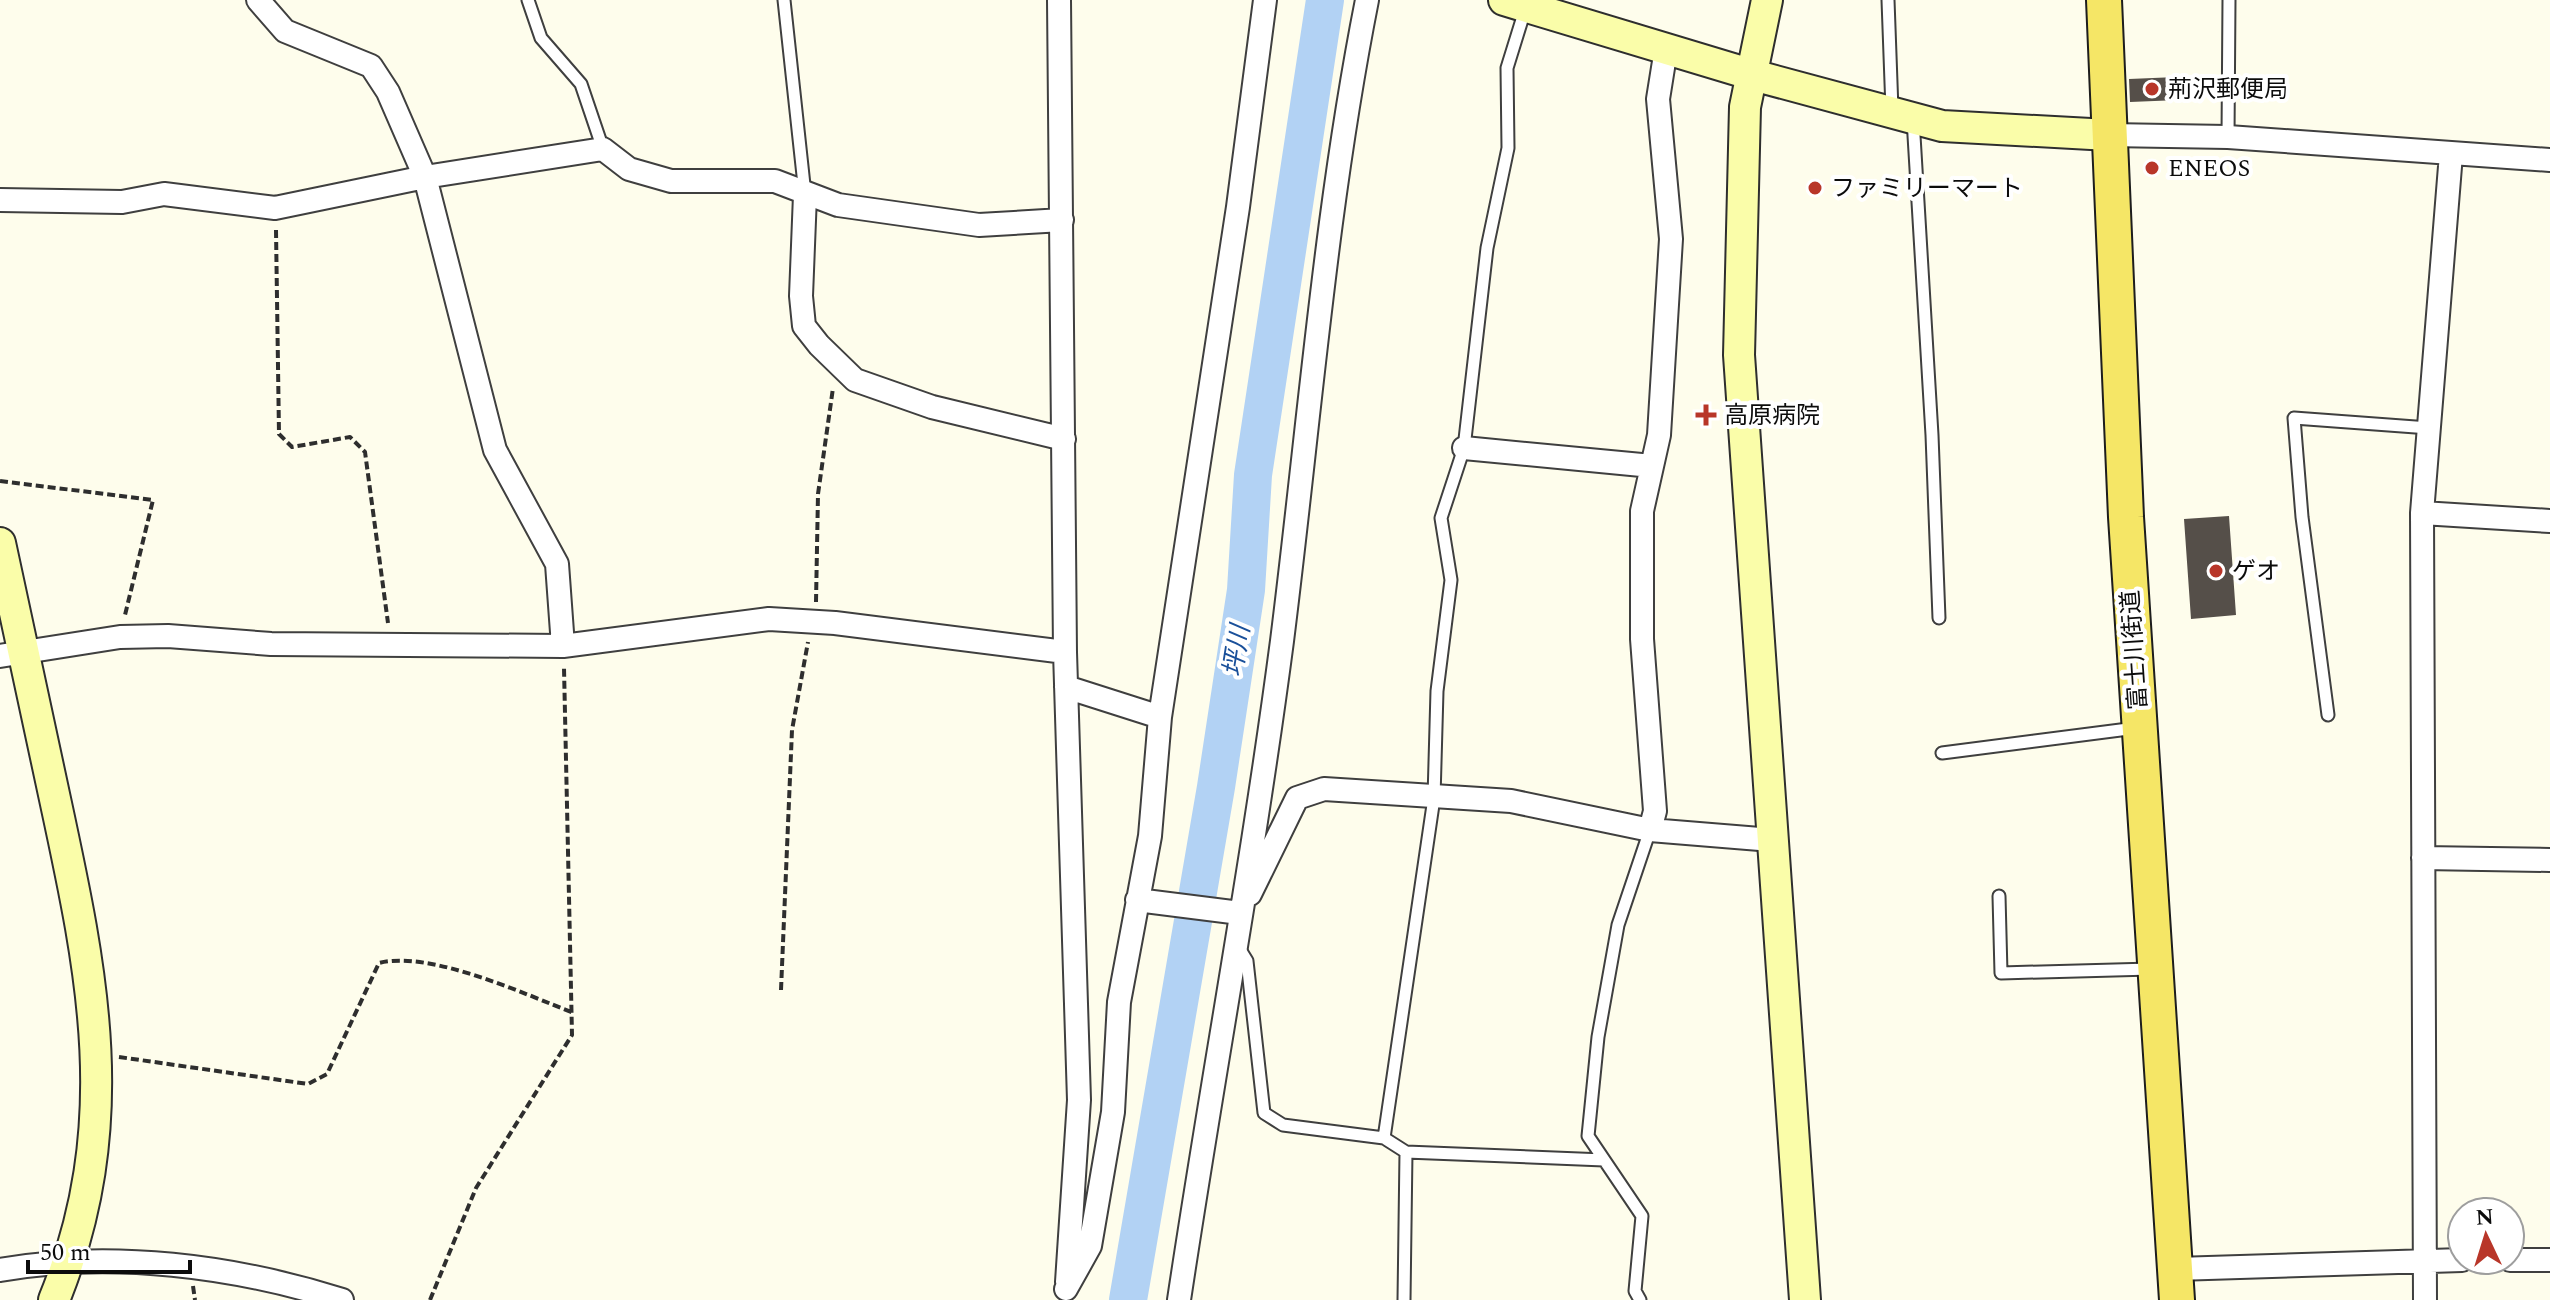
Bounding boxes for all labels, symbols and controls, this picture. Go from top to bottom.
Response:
place label: 荊沢郵便局 [2168,72,2288,108]
marker: 荊沢郵便局 [2143,80,2161,98]
place label: ENEOS [2168,151,2250,187]
marker: ENEOS [2143,159,2161,177]
place label: ファミリーマート [1831,171,2023,207]
marker: ファミリーマート [1806,179,1824,197]
place label: 高原病院 [1724,398,1820,434]
marker: 高原病院 [1695,404,1717,426]
place label: ゲオ [2232,554,2280,590]
marker: ゲオ [2207,562,2225,580]
street label: 富士川街道 [2113,589,2157,711]
water label: 坪川 [1213,619,1261,680]
north arrow [2446,1196,2526,1276]
text: N [2475,1200,2495,1235]
scale bar [28,1224,190,1274]
text: 50 m [40,1235,91,1271]

